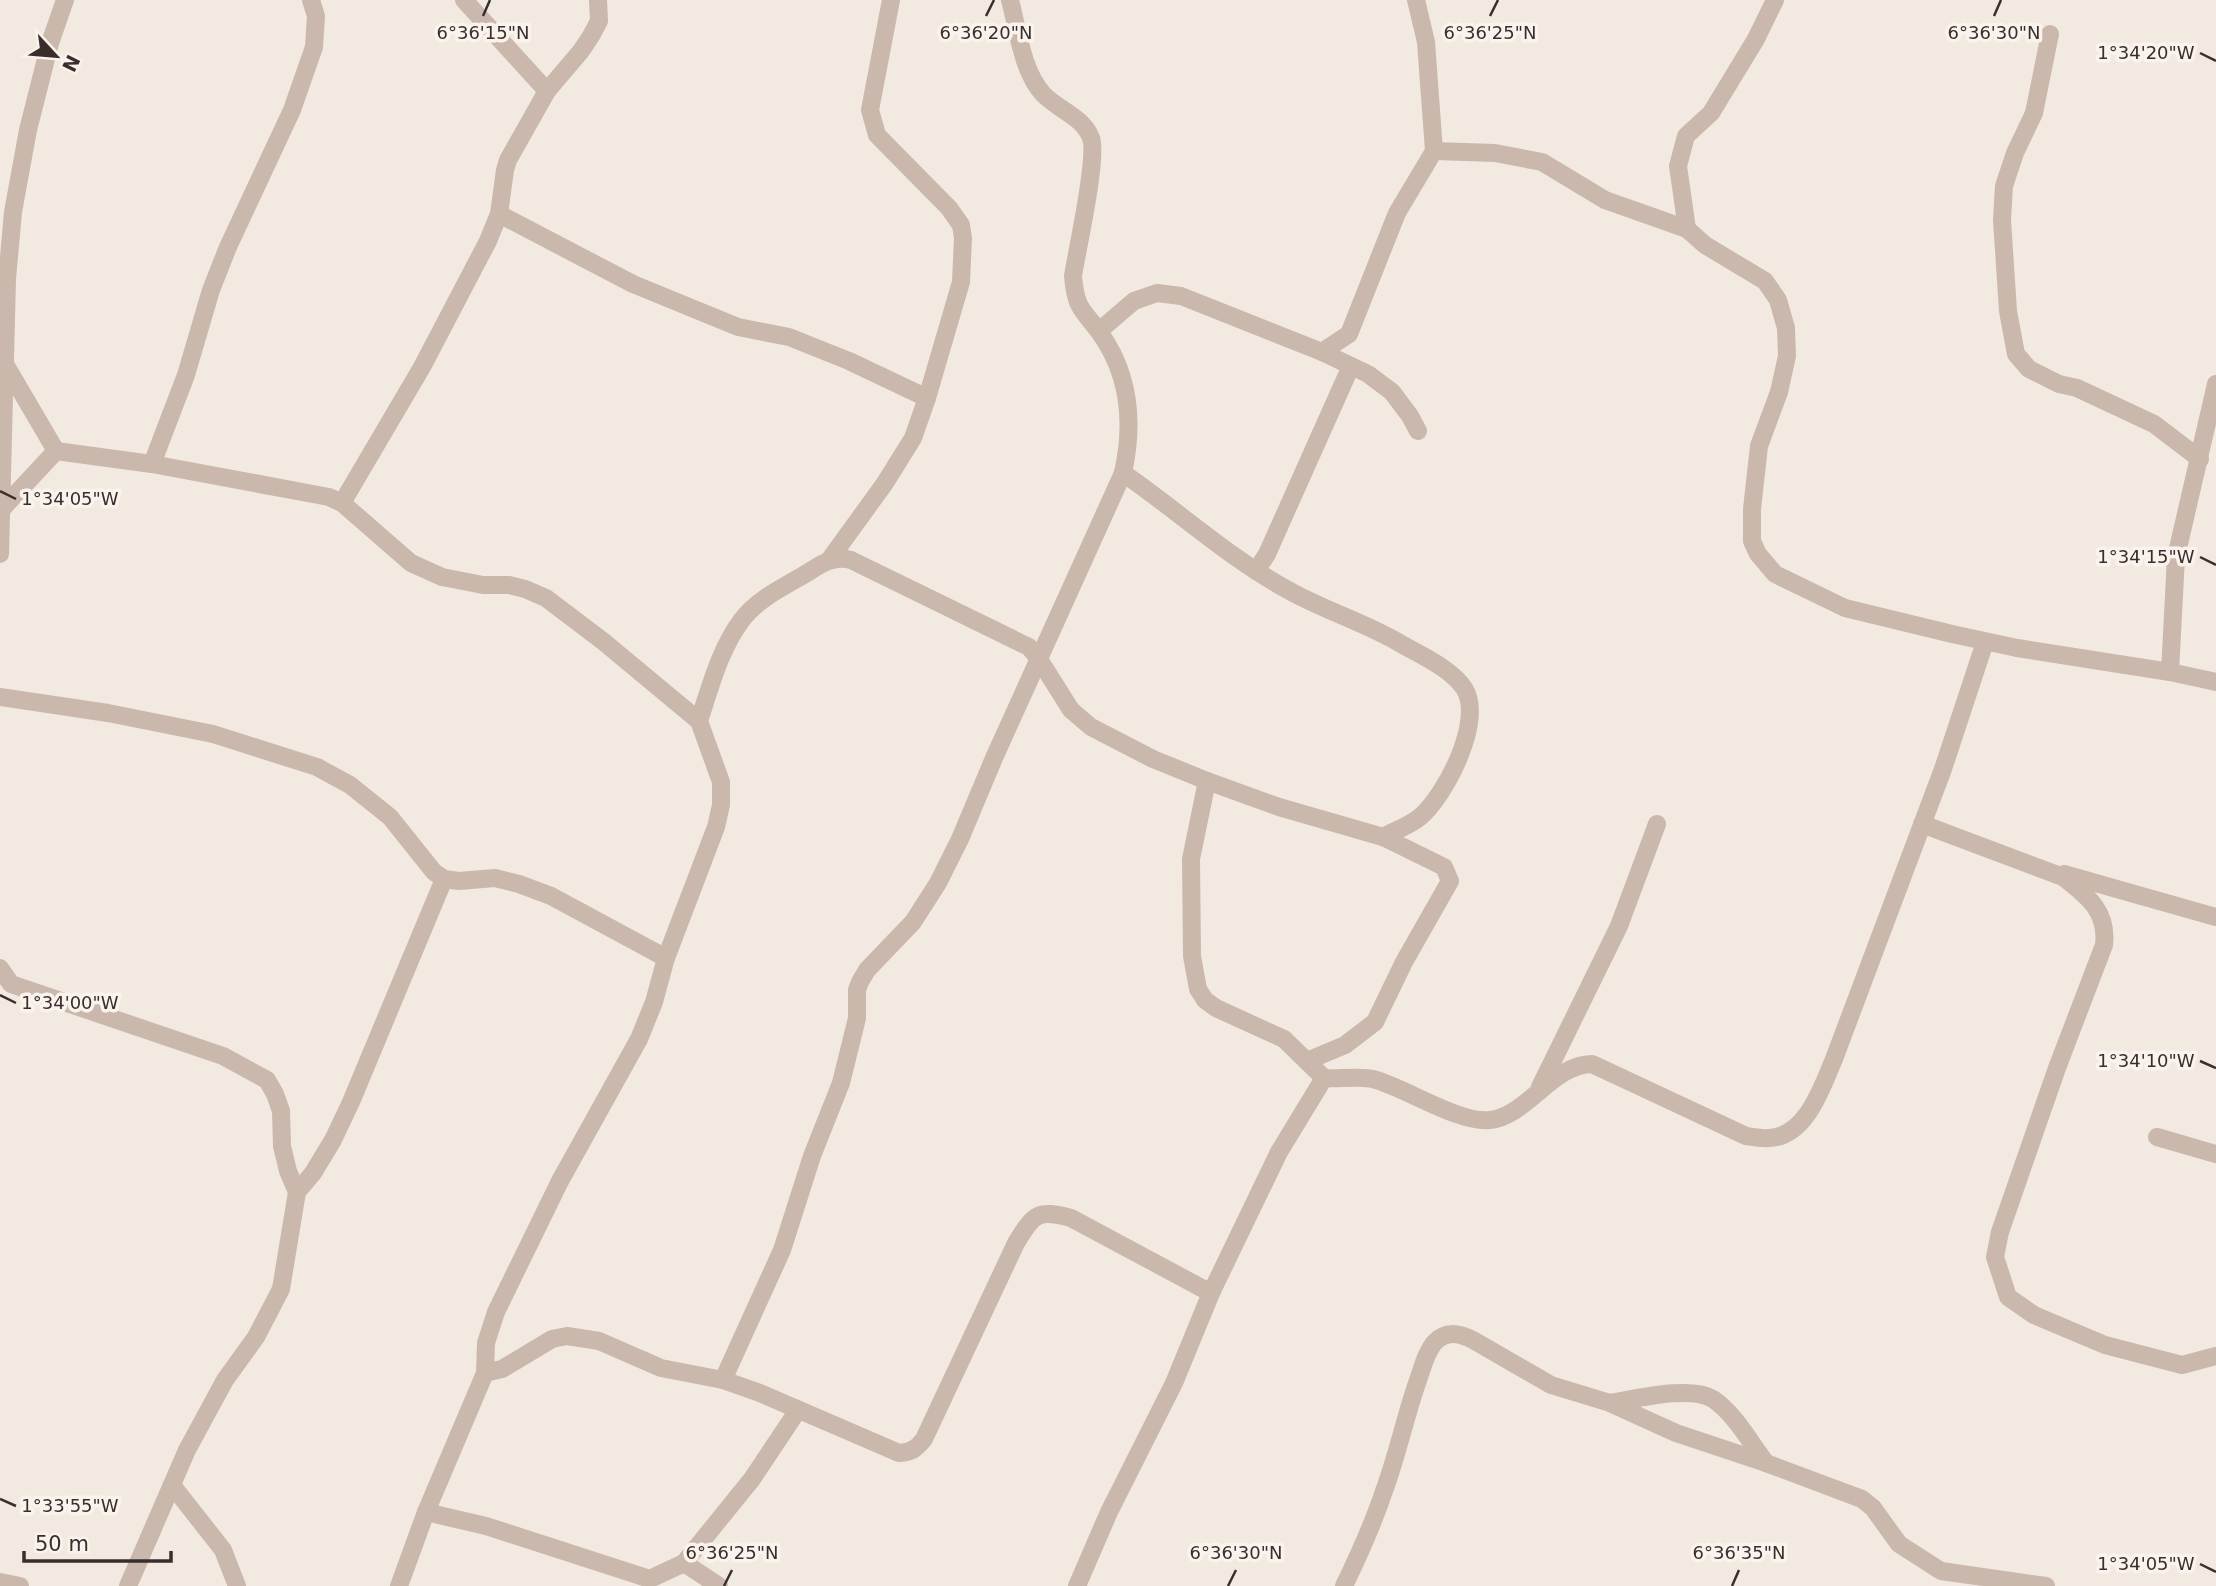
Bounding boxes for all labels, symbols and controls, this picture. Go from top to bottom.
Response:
north arrow [21,21,91,91]
text: 6°36'15"N [437,22,529,43]
text: 6°36'20"N [940,22,1032,43]
text: 6°36'25"N [1444,22,1536,43]
text: 6°36'30"N [1948,22,2040,43]
text: 1°34'20"W [2097,42,2195,63]
text: N [58,51,85,75]
text: 1°34'05"W [21,488,119,509]
text: 1°34'15"W [2097,546,2195,567]
text: 1°34'00"W [21,992,119,1013]
text: 1°34'10"W [2097,1050,2195,1071]
text: 1°33'55"W [21,1495,119,1516]
scale bar [24,1520,172,1564]
text: 50 m [35,1532,89,1556]
text: 6°36'25"N [686,1542,778,1563]
text: 6°36'30"N [1190,1542,1282,1563]
text: 6°36'35"N [1693,1542,1785,1563]
text: 1°34'05"W [2097,1553,2195,1574]

